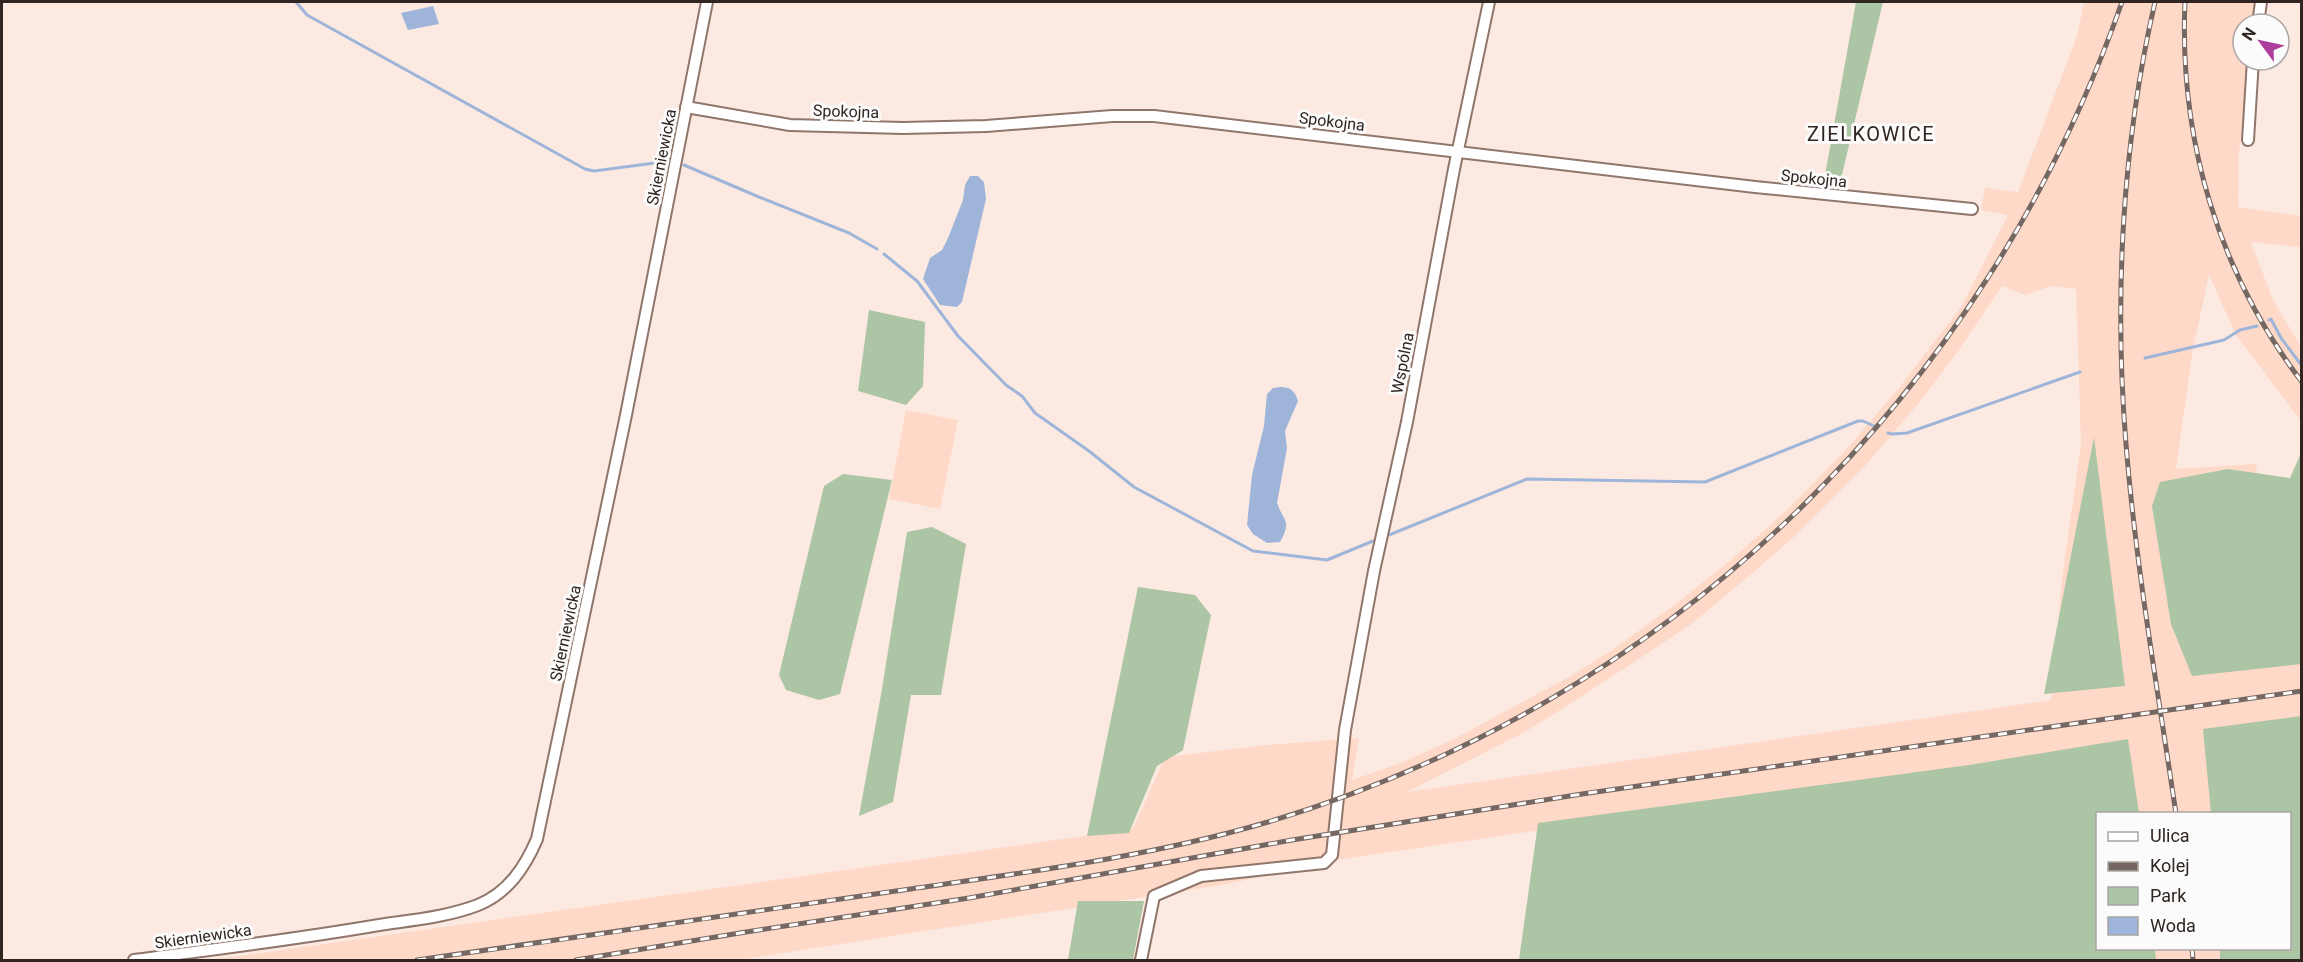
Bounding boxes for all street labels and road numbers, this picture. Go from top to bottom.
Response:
street label: Spokojna [813,101,879,122]
street label: Skierniewicka [643,107,680,207]
street label: Spokojna [1298,108,1366,135]
street label: Spokojna [1780,166,1848,191]
street label: Wspólna [1387,331,1418,395]
street label: Skierniewicka [546,583,585,683]
street label: Skierniewicka [153,920,253,953]

